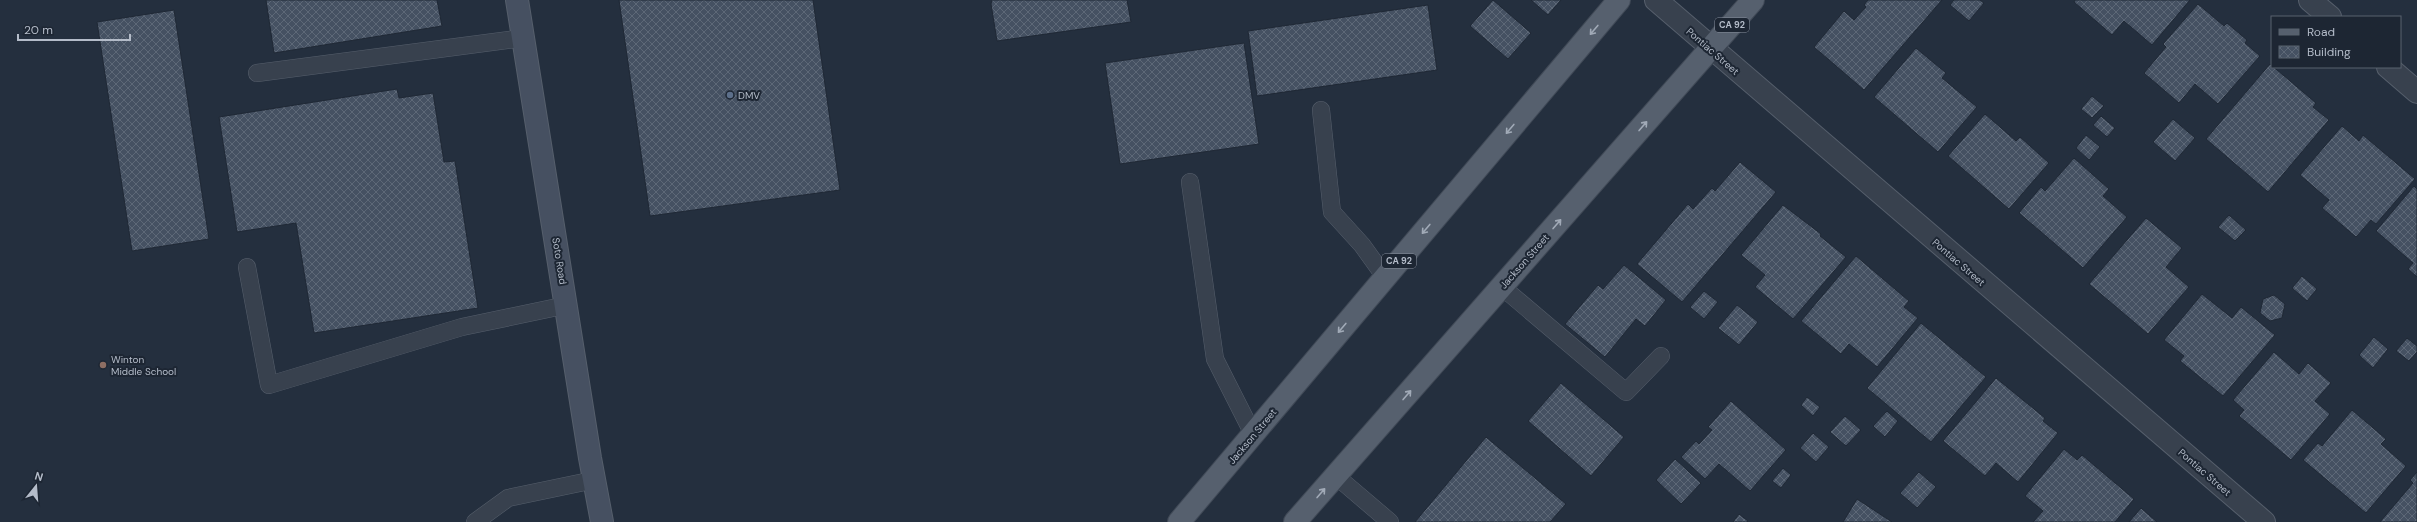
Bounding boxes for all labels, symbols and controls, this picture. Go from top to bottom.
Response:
scale bar [18,16,130,42]
legend [2271,16,2401,68]
road number: CA 92 [1715,18,1749,32]
text: 20 m [24,22,53,38]
one-way arrow [1589,24,1598,35]
text: Road [2307,24,2335,40]
street label: Pontiac Street [1684,25,1742,78]
text: Building [2307,44,2351,60]
place label: DMV [738,89,760,102]
marker: DMV [725,90,735,100]
one-way arrow [1639,121,1648,131]
one-way arrow [1505,124,1514,135]
one-way arrow [1553,219,1562,229]
one-way arrow [1422,223,1431,234]
street label: Jackson Street [1497,231,1552,291]
street label: Pontiac Street [1930,236,1988,289]
street label: Soto Road [549,237,570,285]
road number: CA 92 [1382,254,1416,268]
one-way arrow [1338,323,1347,334]
place label: Winton Middle School [111,353,176,378]
marker: Winton Middle School [98,360,108,370]
one-way arrow [1402,390,1411,400]
street label: Jackson Street [1225,406,1279,467]
street label: Pontiac Street [2176,446,2234,499]
north arrow [16,466,56,506]
text: N [33,469,45,484]
one-way arrow [1316,488,1326,498]

